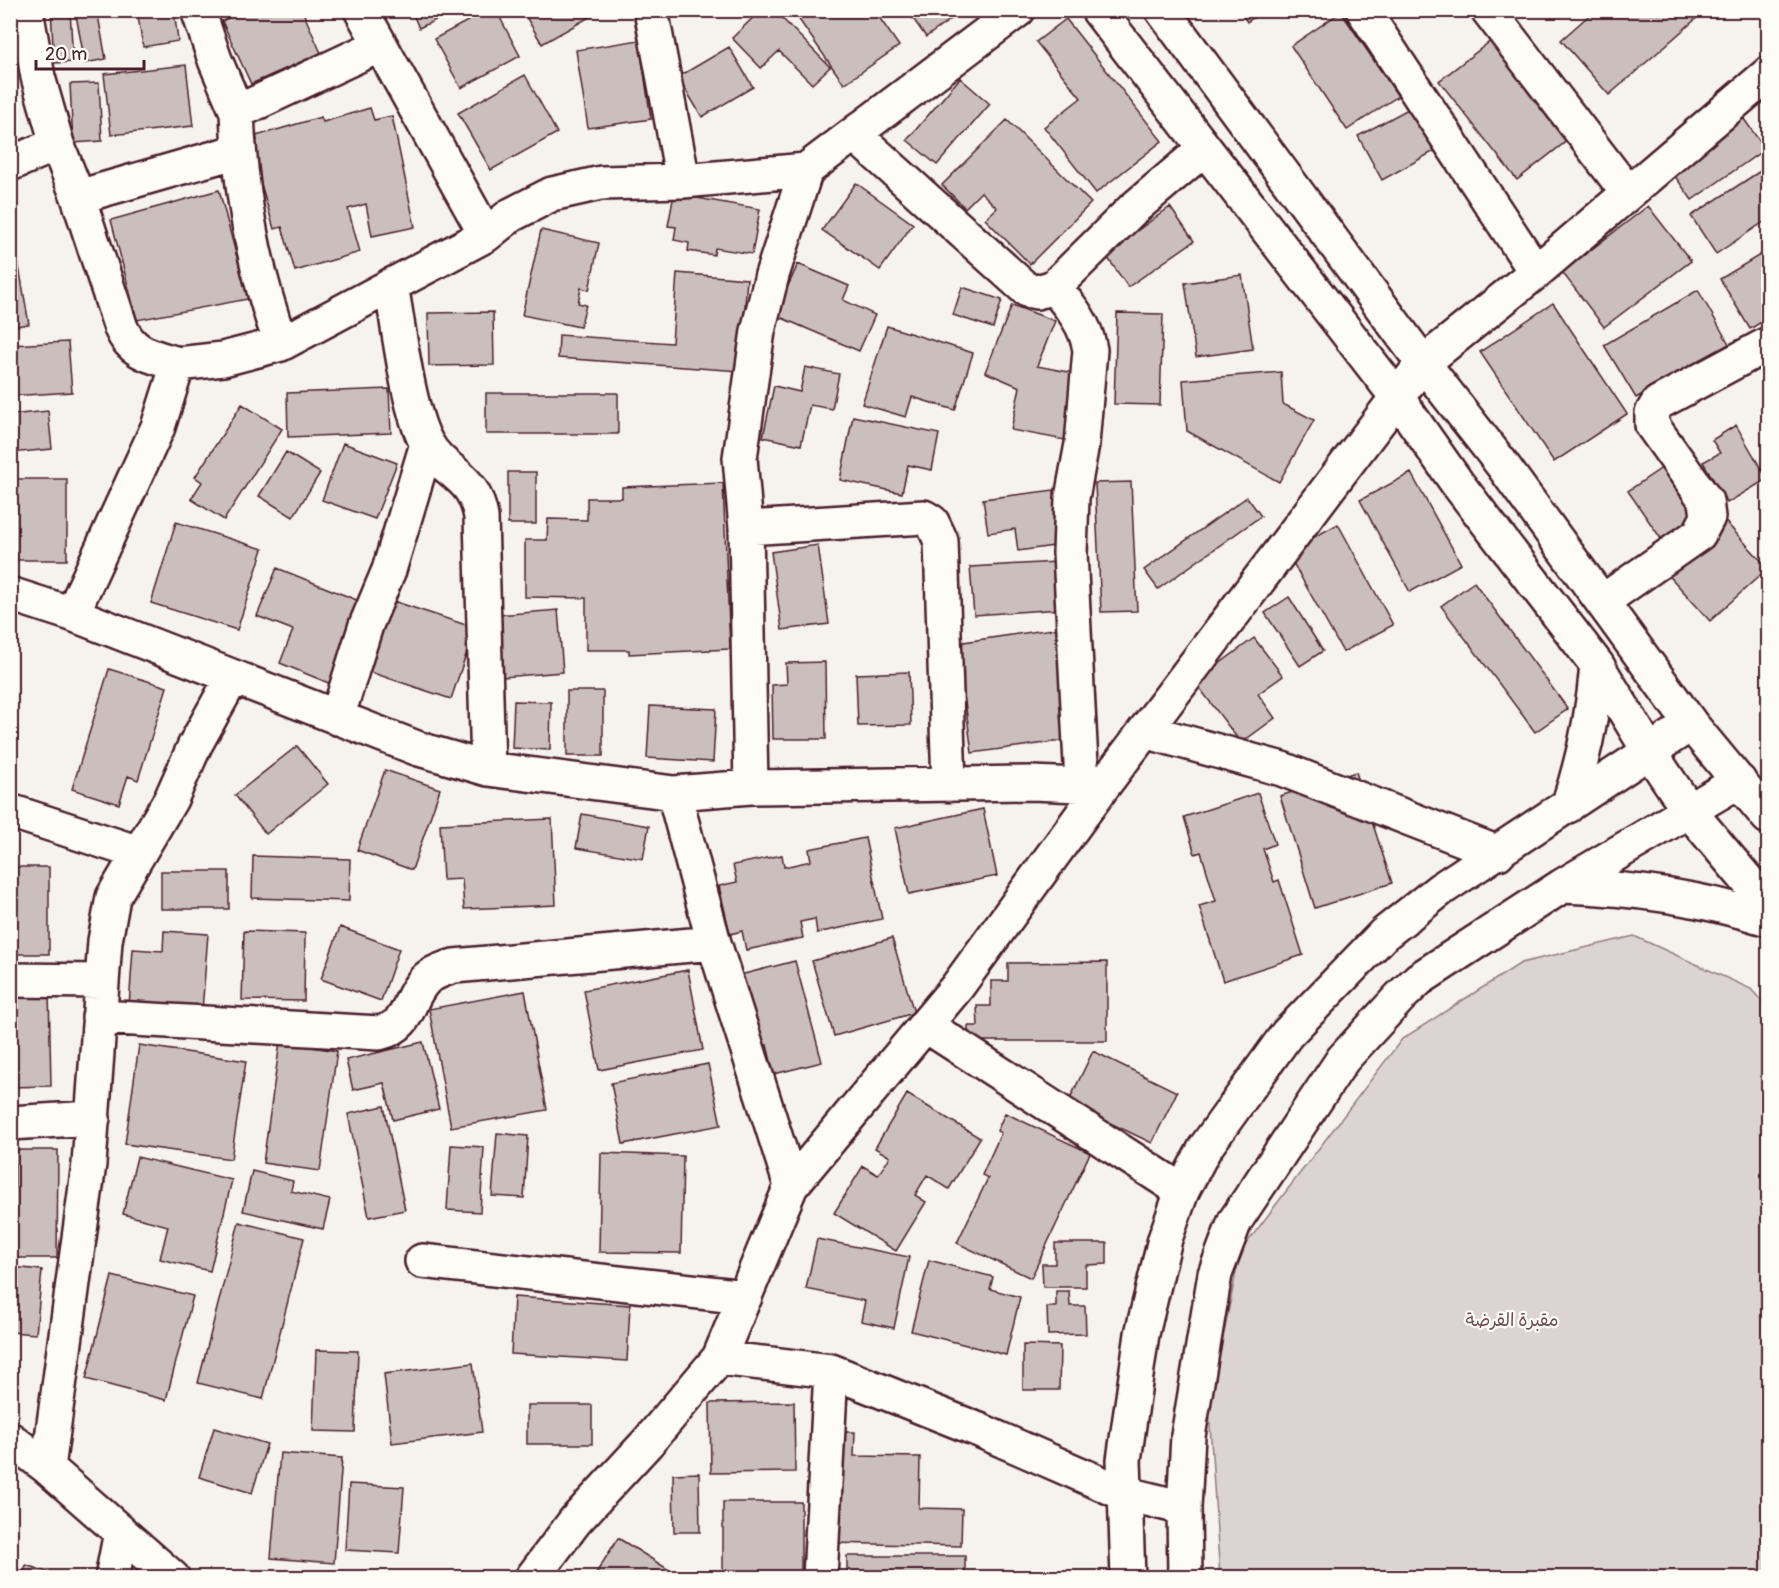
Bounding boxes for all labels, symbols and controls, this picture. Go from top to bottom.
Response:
scale bar [36,33,144,71]
text: 20 m [45,43,87,66]
park label: مقبرة القرضة [1465,1309,1559,1332]

